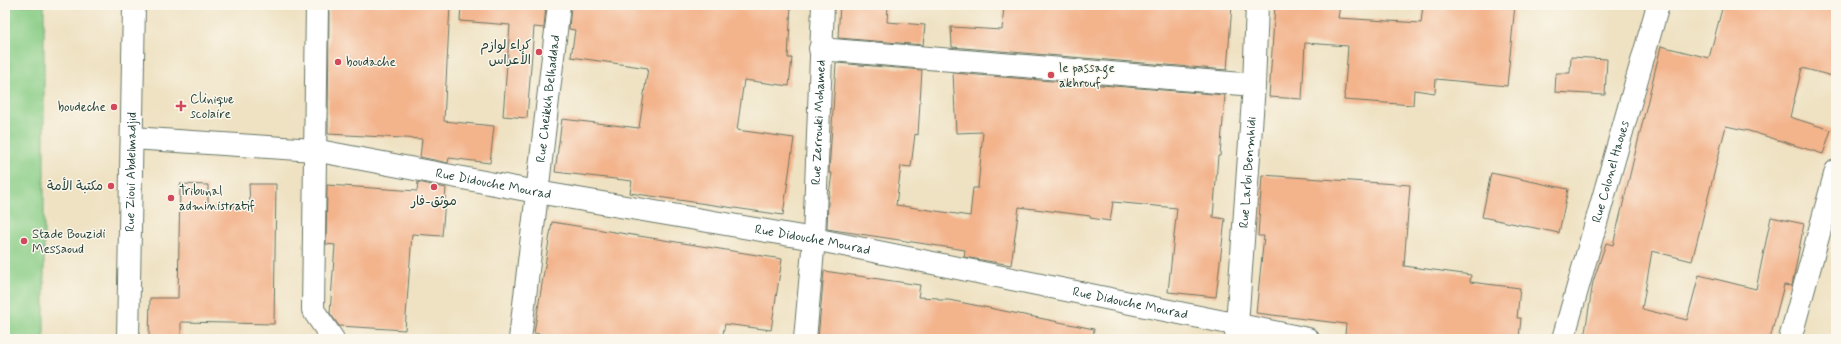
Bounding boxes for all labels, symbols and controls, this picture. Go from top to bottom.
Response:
street label: Rue Cheikkh Belhaddad [532,34,564,163]
place label: كراء لوازم الأعراس [480,37,531,69]
marker: كراء لوازم الأعراس [534,47,544,57]
place label: boudache [346,54,396,71]
marker: boudache [333,57,343,67]
street label: Rue Zerrouki Mohamed [808,60,829,185]
place label: le passage akhrouf [1059,60,1115,92]
marker: le passage akhrouf [1046,70,1056,80]
place label: Clinique scolaire [190,91,234,123]
place label: boudeche [58,99,106,116]
marker: Clinique scolaire [175,100,187,112]
marker: boudeche [109,102,119,112]
street label: Rue Zioui Abdelmadjid [121,112,141,232]
street label: Rue Larbi Benmhidi [1235,116,1260,229]
street label: Rue Colonel Haoues [1588,118,1633,225]
street label: Rue Didouche Mourad [434,165,553,203]
place label: مكتبة الأمة [47,177,103,195]
marker: مكتبة الأمة [106,181,116,191]
marker: موثق-فار [429,182,439,192]
place label: Tribunal administratif [179,183,255,215]
marker: Tribunal administratif [166,193,176,203]
place label: موثق-فار [410,193,457,210]
street label: Rue Didouche Mourad [754,221,872,259]
place label: Stade Bouzidi Messaoud [32,226,106,258]
marker: Stade Bouzidi Messaoud [19,236,29,246]
street label: Rue Didouche Mourad [1071,283,1189,323]

